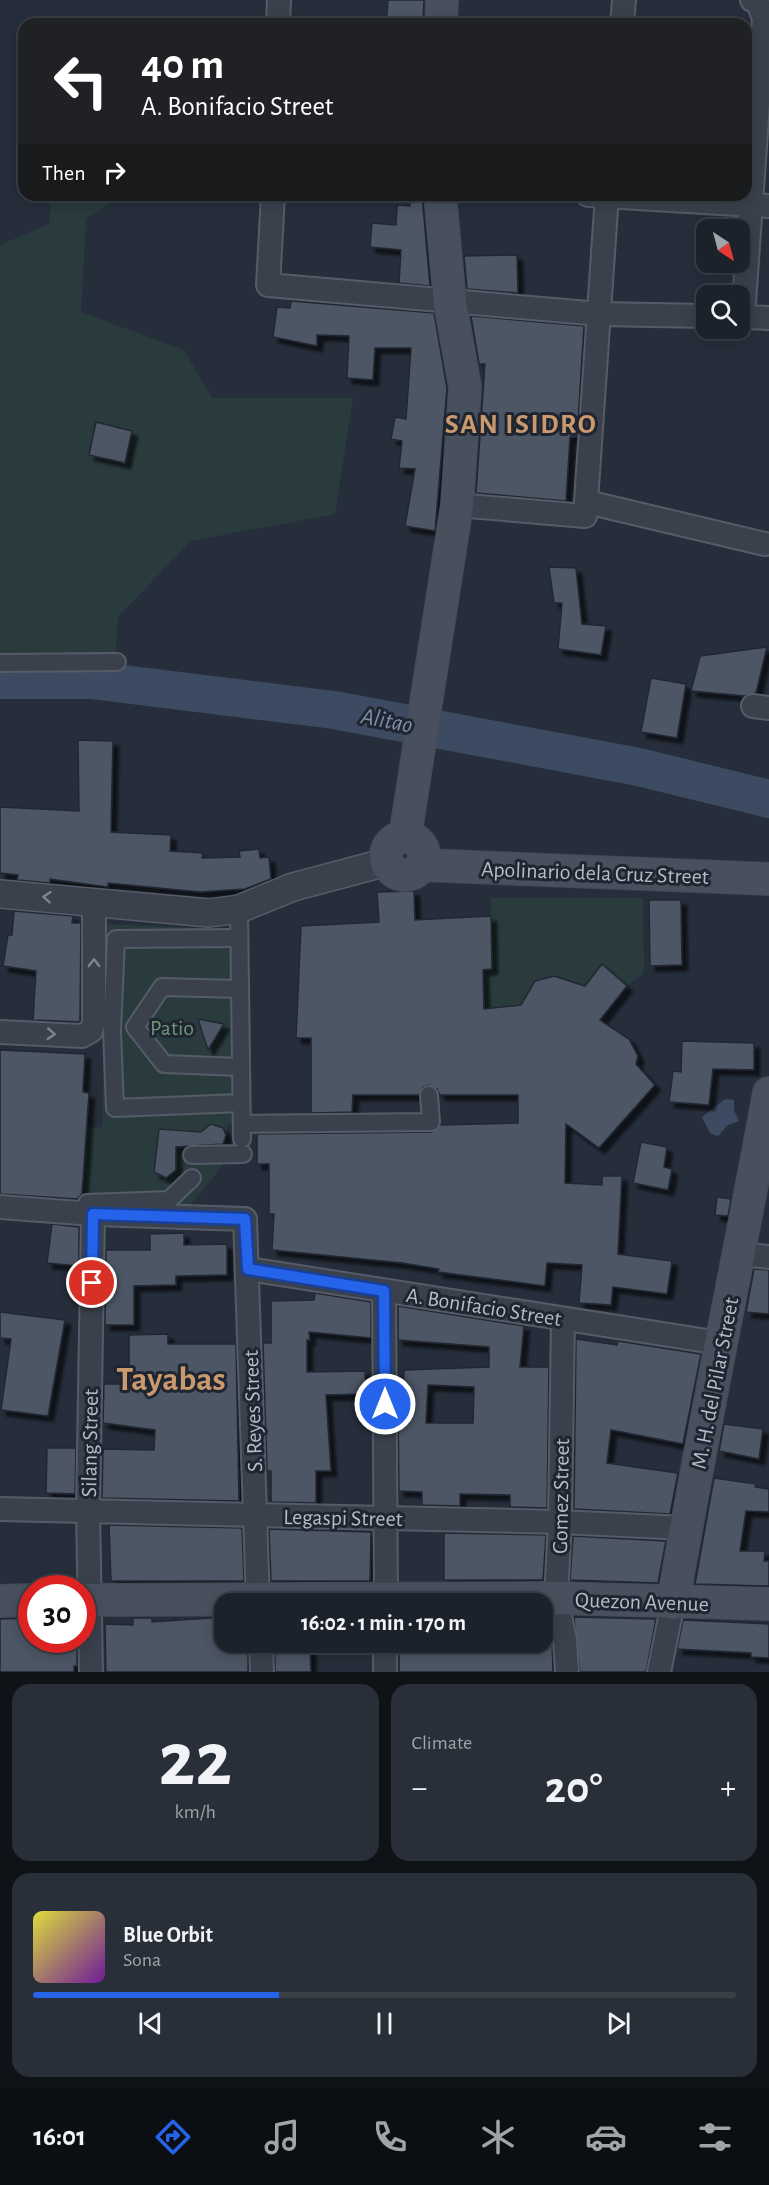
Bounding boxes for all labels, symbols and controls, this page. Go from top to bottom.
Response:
icon: left [42,42,120,120]
text: 40 m [141,44,224,86]
text: A. Bonifacio Street [141,93,333,120]
icon: right [98,156,131,189]
text: Then [42,162,86,184]
north arrow [696,219,750,273]
map controls [696,219,750,339]
button: search [696,285,750,339]
district label: SAN ISIDRO [445,411,597,439]
water label: Alitao [358,704,415,738]
street label: Apolinario dela Cruz Street [481,858,709,888]
one-way arrow [42,891,51,904]
one-way arrow [88,959,100,968]
park label: Patio [150,1017,194,1039]
one-way arrow [47,1028,56,1041]
pin [66,1257,117,1308]
icon: arrive [75,1266,108,1299]
street label: A. Bonifacio Street [405,1284,563,1330]
street label: M. H. del Pilar Street [688,1296,742,1471]
street label: S. Reyes Street [240,1350,266,1472]
district label: Tayabas [116,1363,226,1397]
position arrow [353,1372,417,1436]
street label: Silang Street [78,1389,102,1497]
street label: Gomez Street [549,1438,573,1554]
street label: Legaspi Street [283,1506,403,1530]
speed limit sign: 30 [18,1575,96,1653]
street label: Quezon Avenue [575,1589,709,1615]
text: 16:02 · 1 min · 170 m [301,1612,466,1634]
text: 22 [159,1722,232,1800]
text: Climate [412,1733,472,1753]
text: 20° [545,1766,603,1811]
text: − [412,1772,427,1805]
text: + [720,1772,736,1805]
text: km/h [175,1802,216,1822]
text: Blue Orbit [123,1924,213,1946]
text: Sona [123,1950,161,1970]
icon: previous [134,2007,167,2040]
icon: pause [368,2007,401,2040]
icon: next [602,2007,635,2040]
icon: directions [152,2116,194,2158]
icon: music [261,2116,303,2158]
icon: phone [369,2116,411,2158]
icon: climate [477,2116,519,2158]
icon: car [585,2116,627,2158]
icon: filters [694,2116,736,2158]
text: 16:01 [33,2123,86,2150]

